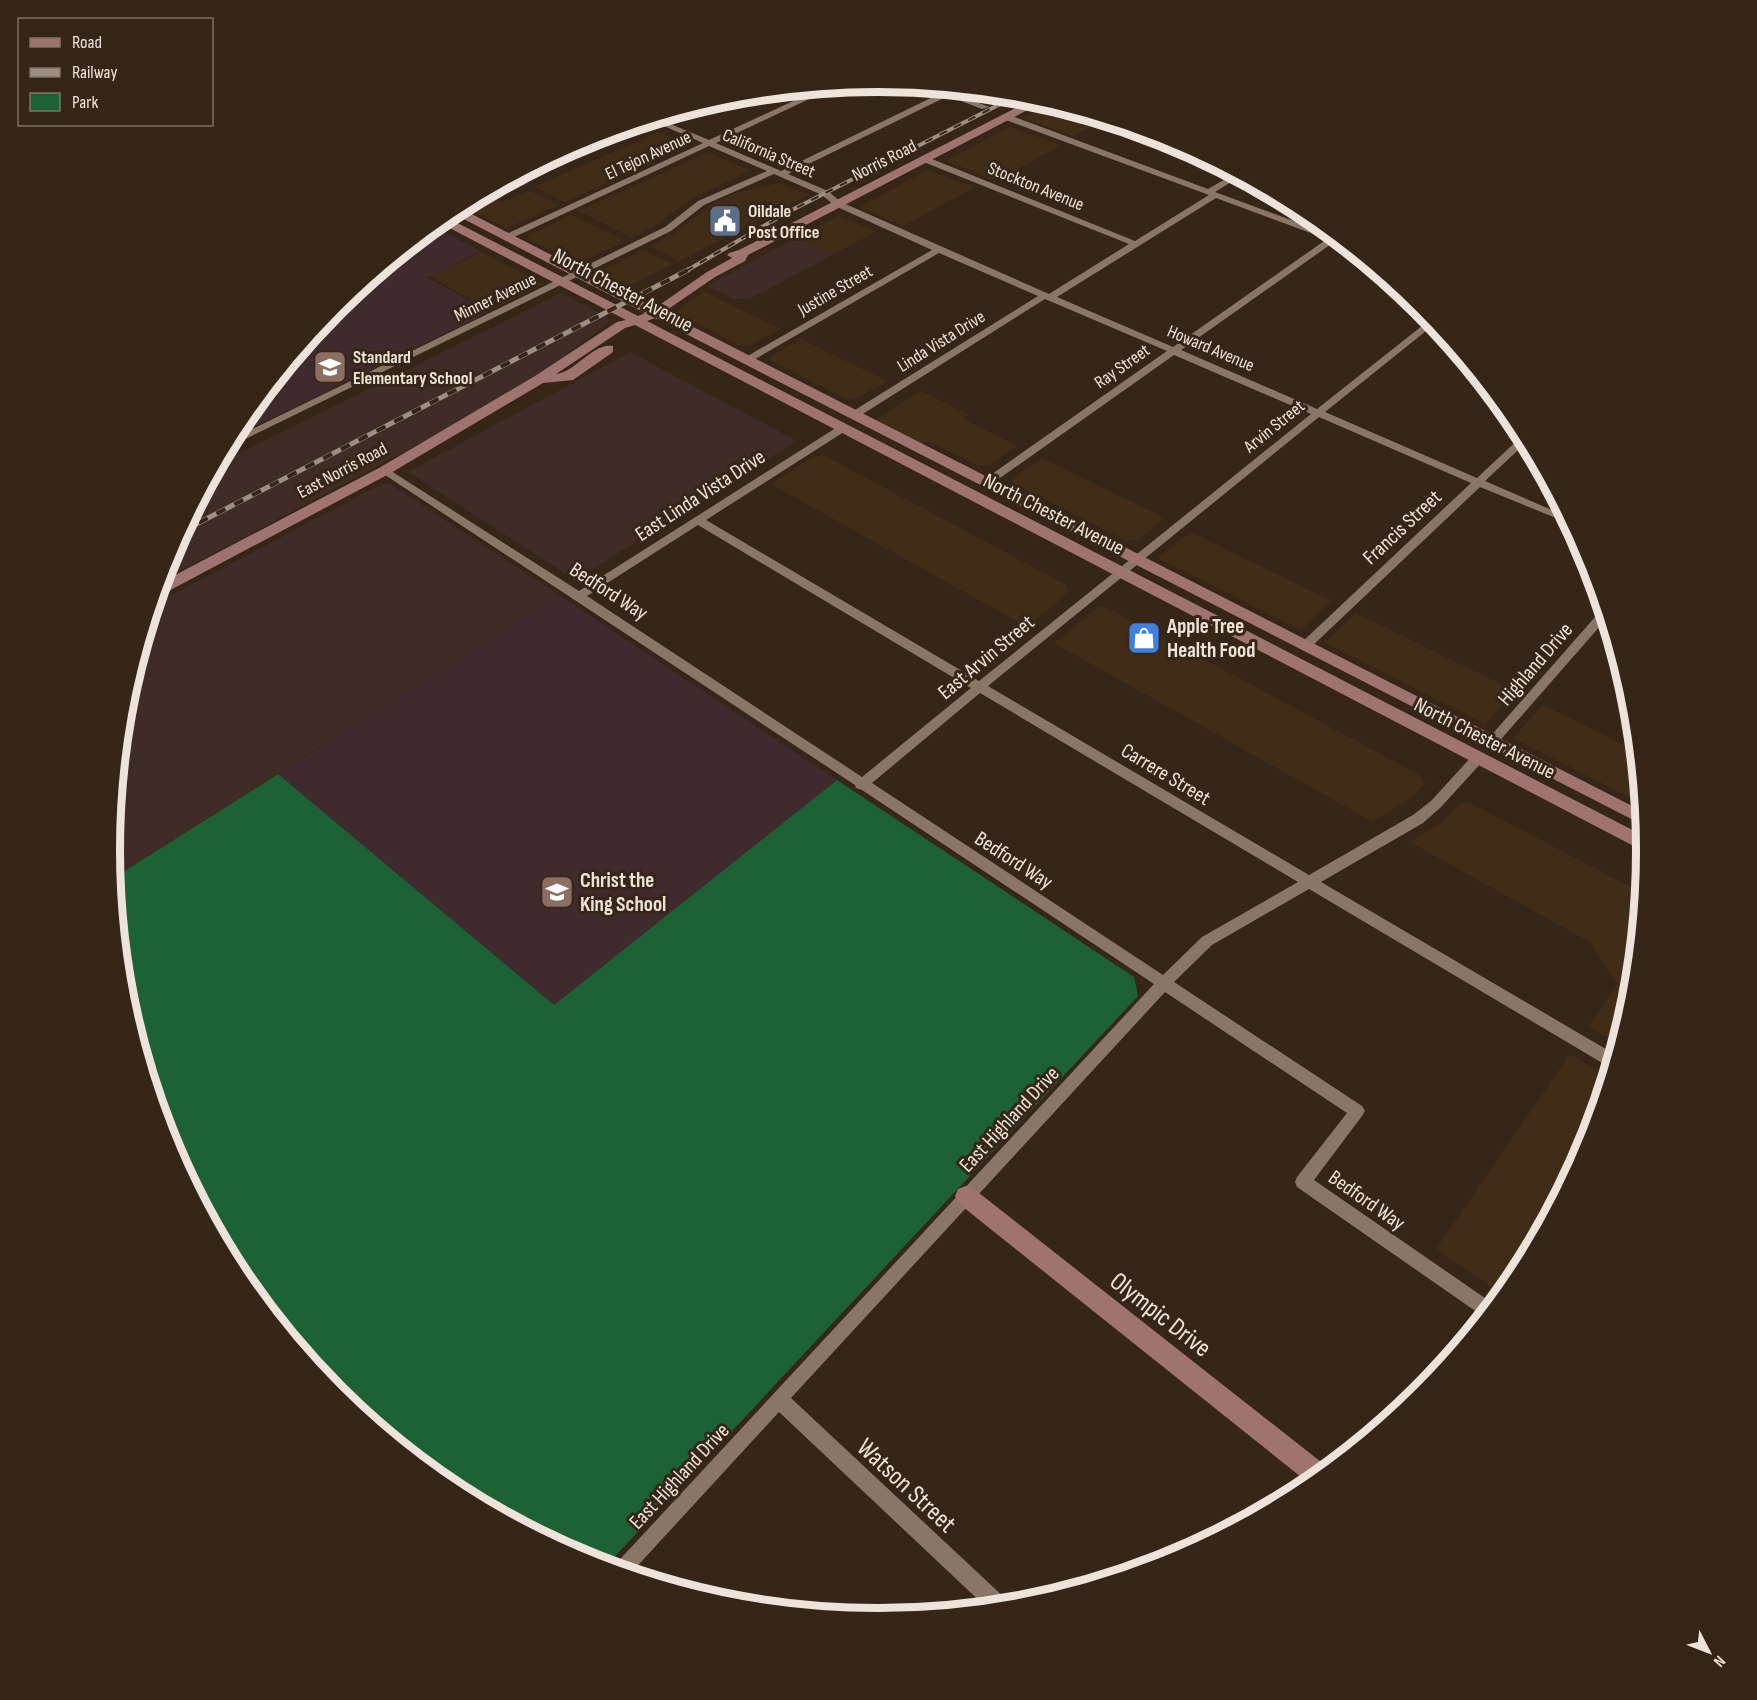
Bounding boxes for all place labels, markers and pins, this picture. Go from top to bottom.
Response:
place label: Oildale Post Office [748,201,819,243]
public building icon: Oildale Post Office [707,203,743,239]
place label: Standard Elementary School [353,347,472,389]
school or university icon: Standard Elementary School [312,349,348,385]
place label: Apple Tree Health Food [1166,614,1255,663]
shop icon: Apple Tree Health Food [1126,620,1162,656]
place label: Christ the King School [580,868,666,917]
school or university icon: Christ the King School [539,874,575,910]

